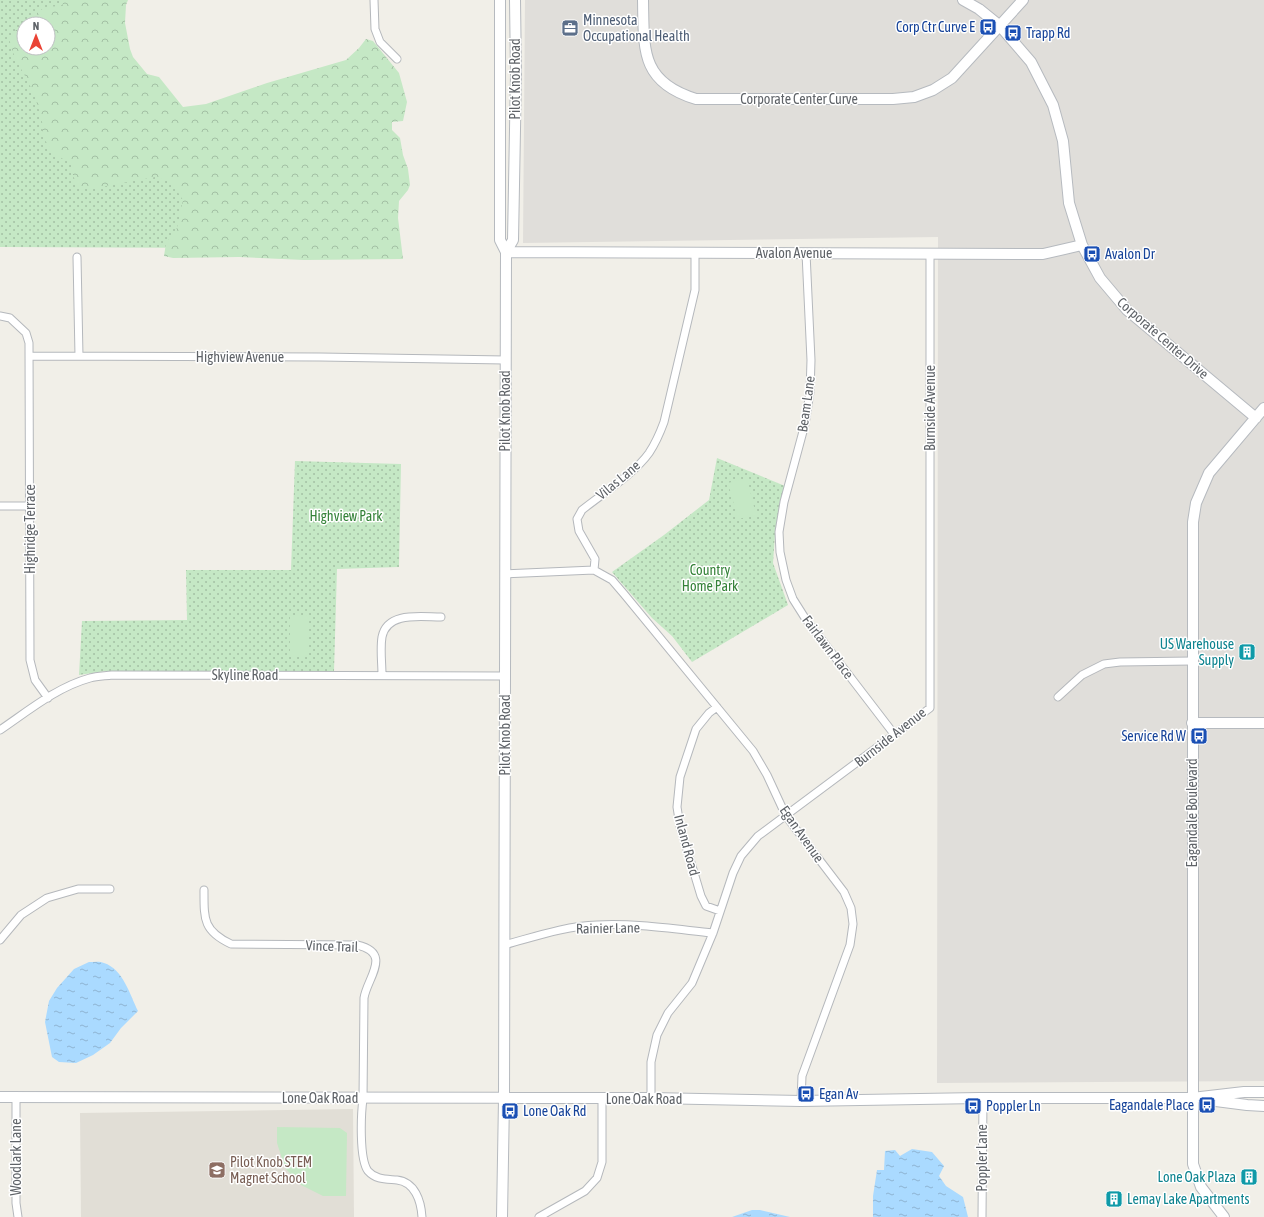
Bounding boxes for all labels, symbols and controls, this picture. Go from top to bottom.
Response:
place label: Minnesota Occupational Health [583,12,690,44]
north arrow [16,16,56,56]
bus stop icon: Corp Ctr Curve E [978,17,998,37]
office icon: Minnesota Occupational Health [560,18,580,38]
place label: Corp Ctr Curve E [896,19,975,35]
text: N [33,20,39,32]
bus stop icon: Trapp Rd [1003,23,1023,43]
place label: Trapp Rd [1026,25,1071,41]
street label: Pilot Knob Road [507,38,523,120]
street label: Corporate Center Curve [740,91,858,107]
bus stop icon: Avalon Dr [1082,244,1102,264]
street label: Avalon Avenue [756,245,832,261]
place label: Avalon Dr [1105,246,1156,262]
street label: Corporate Center Drive [1114,294,1212,382]
street label: Highview Avenue [196,349,284,365]
street label: Burnside Avenue [922,365,938,451]
street label: Pilot Knob Road [497,370,513,452]
street label: Beam Lane [794,375,818,433]
street label: Vilas Lane [593,457,643,503]
street label: Highridge Terrace [22,484,38,574]
park label: Highview Park [309,508,383,524]
park label: Country Home Park [682,562,738,594]
street label: Fairlawn Place [799,612,857,682]
place label: US Warehouse Supply [1160,636,1234,668]
building icon: US Warehouse Supply [1237,642,1257,662]
street label: Skyline Road [212,667,278,683]
street label: Pilot Knob Road [497,694,513,776]
street label: Burnside Avenue [851,704,929,770]
bus stop icon: Service Rd W [1189,726,1209,746]
place label: Service Rd W [1121,728,1187,744]
street label: Eagandale Boulevard [1184,758,1200,868]
street label: Egan Avenue [777,803,827,865]
street label: Inland Road [671,813,703,877]
street label: Rainier Lane [576,919,640,937]
street label: Vince Trail [305,937,359,955]
bus stop icon: Egan Av [796,1084,816,1104]
place label: Egan Av [819,1086,859,1102]
street label: Lone Oak Road [282,1090,358,1106]
street label: Lone Oak Road [606,1091,682,1107]
bus stop icon: Eagandale Place [1197,1095,1217,1115]
bus stop icon: Poppler Ln [963,1096,983,1116]
place label: Eagandale Place [1109,1097,1194,1113]
place label: Poppler Ln [986,1098,1041,1114]
bus stop icon: Lone Oak Rd [500,1101,520,1121]
place label: Lone Oak Rd [523,1103,586,1119]
street label: Woodlark Lane [8,1118,24,1196]
street label: Poppler Lane [974,1124,990,1192]
place label: Pilot Knob STEM Magnet School [230,1154,312,1186]
school or university icon: Pilot Knob STEM Magnet School [207,1160,227,1180]
building icon: Lone Oak Plaza [1239,1167,1259,1187]
place label: Lone Oak Plaza [1158,1169,1236,1185]
building icon: Lemay Lake Apartments [1104,1189,1124,1209]
place label: Lemay Lake Apartments [1127,1191,1249,1207]

